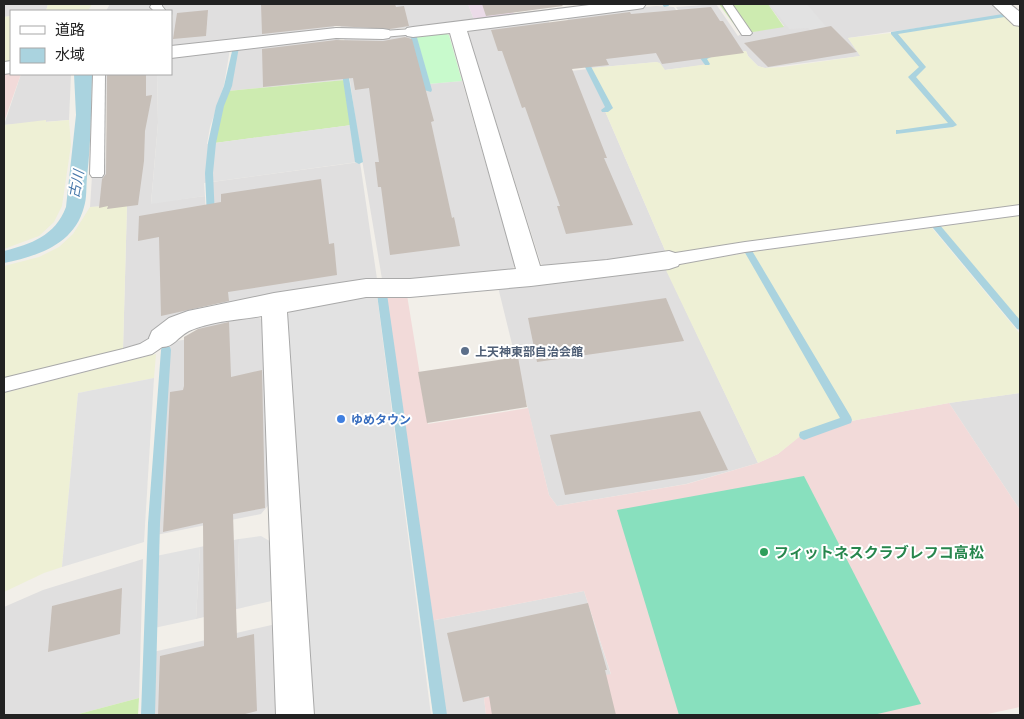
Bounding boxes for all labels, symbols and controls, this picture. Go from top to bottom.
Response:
legend [10,10,172,75]
text: 道路 [55,20,85,39]
text: 水域 [55,45,85,64]
water label: 古川 [64,167,88,199]
place label: 上天神東部自治会館 [475,344,583,359]
marker: 上天神東部自治会館 [459,345,471,357]
place label: ゆめタウン [351,412,411,427]
marker: ゆめタウン [335,413,347,425]
place label: フィットネスクラブレフコ高松 [774,543,984,562]
marker: フィットネスクラブレフコ高松 [758,546,770,558]

